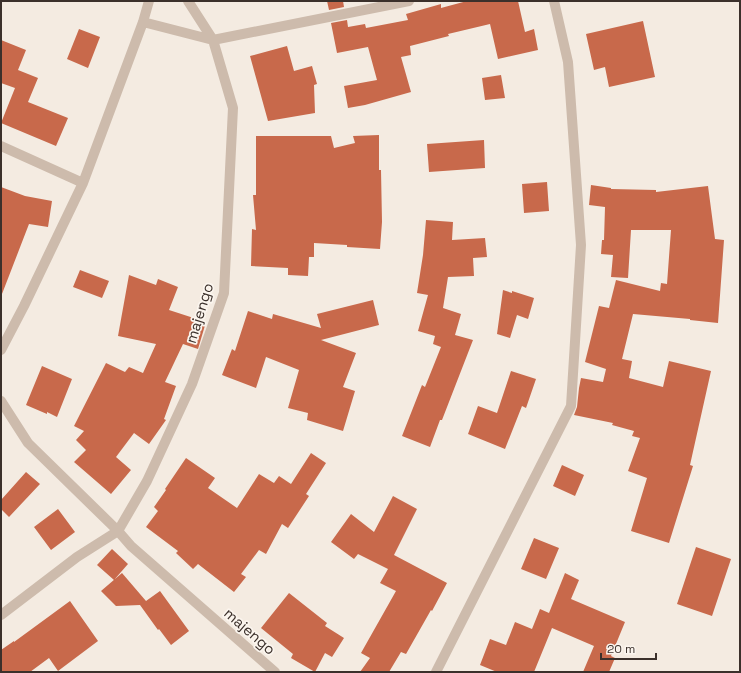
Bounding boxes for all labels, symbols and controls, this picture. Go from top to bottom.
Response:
street label: majengo [181,280,217,346]
street label: majengo [220,603,280,659]
scale bar [601,635,656,661]
text: 20 m [607,641,635,657]

